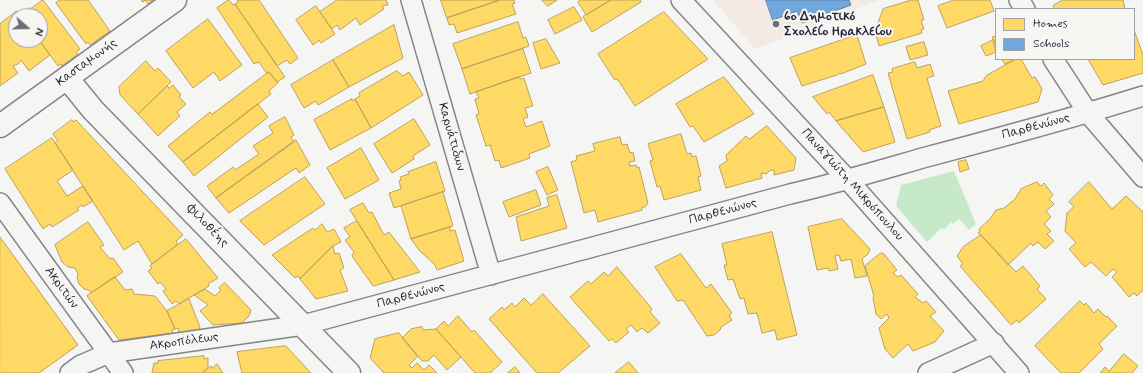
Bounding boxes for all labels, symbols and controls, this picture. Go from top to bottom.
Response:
north arrow [8,8,48,48]
legend [995,8,1135,60]
place label: 6ο Δημοτικό Σχολείο Ηρακλείου [784,9,892,40]
text: Homes [1033,16,1068,32]
marker: 6ο Δημοτικό Σχολείο Ηρακλείου [771,19,781,29]
text: N [31,26,46,38]
street label: Κασταμονής [54,36,120,90]
text: Schools [1033,36,1069,52]
street label: Καρυάτιδων [434,101,468,173]
street label: Παρθενώνος [1000,110,1072,144]
street label: Παναγιώτη Μικρόπουλου [797,126,907,244]
street label: Παρθενώνος [687,195,759,229]
street label: Φιλοθέης [183,201,231,251]
street label: Ακριτών [41,264,81,312]
street label: Παρθενώνος [375,279,447,313]
street label: Ακροπόλεως [149,329,219,355]

